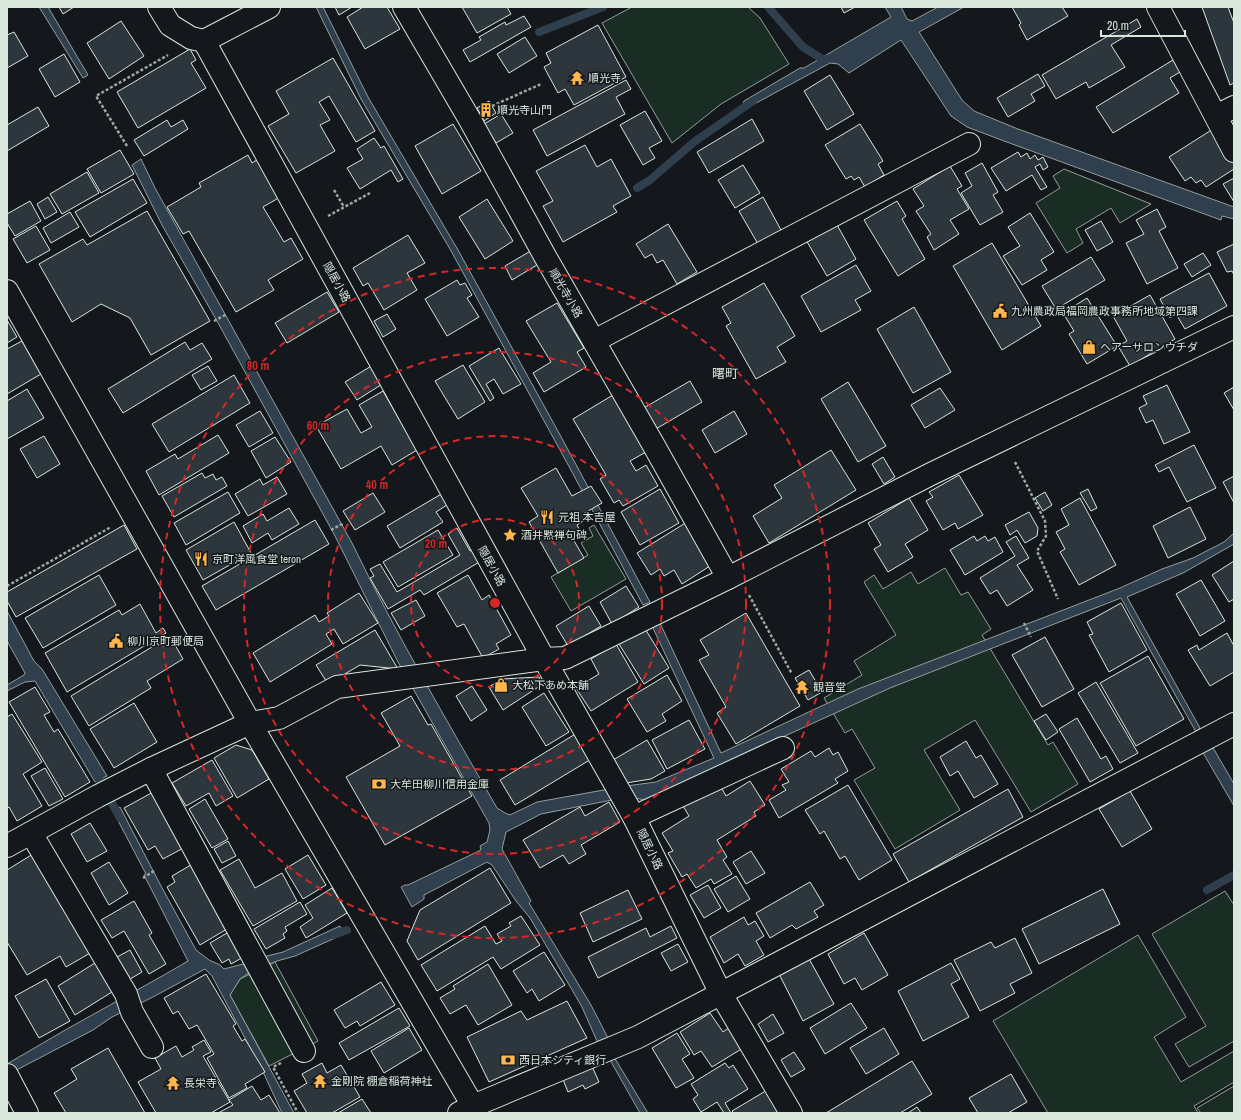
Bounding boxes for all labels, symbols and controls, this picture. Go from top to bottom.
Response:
scale bar [1101,12,1185,38]
text: 20 m [1107,18,1129,34]
temple icon: 順光寺 [569,70,585,86]
place label: 順光寺 [588,71,621,85]
building icon: 順光寺山門 [478,102,494,118]
place label: 順光寺山門 [497,103,552,117]
street label: 隠居小路 [320,259,354,305]
street label: 順光寺小路 [546,266,586,320]
public building icon: 九州農政局福岡農政事務所地域第四課 [992,303,1008,319]
place label: 九州農政局福岡農政事務所地域第四課 [1011,304,1198,318]
shop icon: ヘアーサロンウチダ [1081,339,1097,355]
place label: ヘアーサロンウチダ [1100,340,1198,354]
text: 80 m [247,358,269,374]
district label: 曙町 [712,365,738,382]
text: 60 m [307,418,329,434]
text: 40 m [366,477,388,493]
restaurant icon: 元祖 本吉屋 [539,509,555,525]
place label: 元祖 本吉屋 [558,510,616,524]
place icon: 酒井黙禅句碑 [502,527,518,543]
place label: 酒井黙禅句碑 [521,528,587,542]
text: 20 m [425,536,447,552]
street label: 隠居小路 [475,543,509,589]
restaurant icon: 京町洋風食堂 teron [193,551,209,567]
place label: 京町洋風食堂 teron [212,552,301,566]
centre of rings [488,596,502,610]
public building icon: 柳川京町郵便局 [108,633,124,649]
place label: 柳川京町郵便局 [127,634,204,648]
shop icon: 大松下あめ本舗 [493,677,509,693]
place label: 大松下あめ本舗 [512,678,589,692]
temple icon: 観音堂 [794,679,810,695]
place label: 観音堂 [813,680,846,694]
bank icon: 大牟田柳川信用金庫 [371,776,387,792]
place label: 大牟田柳川信用金庫 [390,777,489,791]
street label: 隠居小路 [634,826,666,872]
bank icon: 西日本シティ銀行 [500,1052,516,1068]
place label: 西日本シティ銀行 [519,1053,606,1067]
temple icon: 金剛院 棚倉稲荷神社 [312,1073,328,1089]
place label: 金剛院 棚倉稲荷神社 [331,1074,433,1088]
temple icon: 長栄寺 [165,1075,181,1091]
place label: 長栄寺 [184,1076,217,1090]

